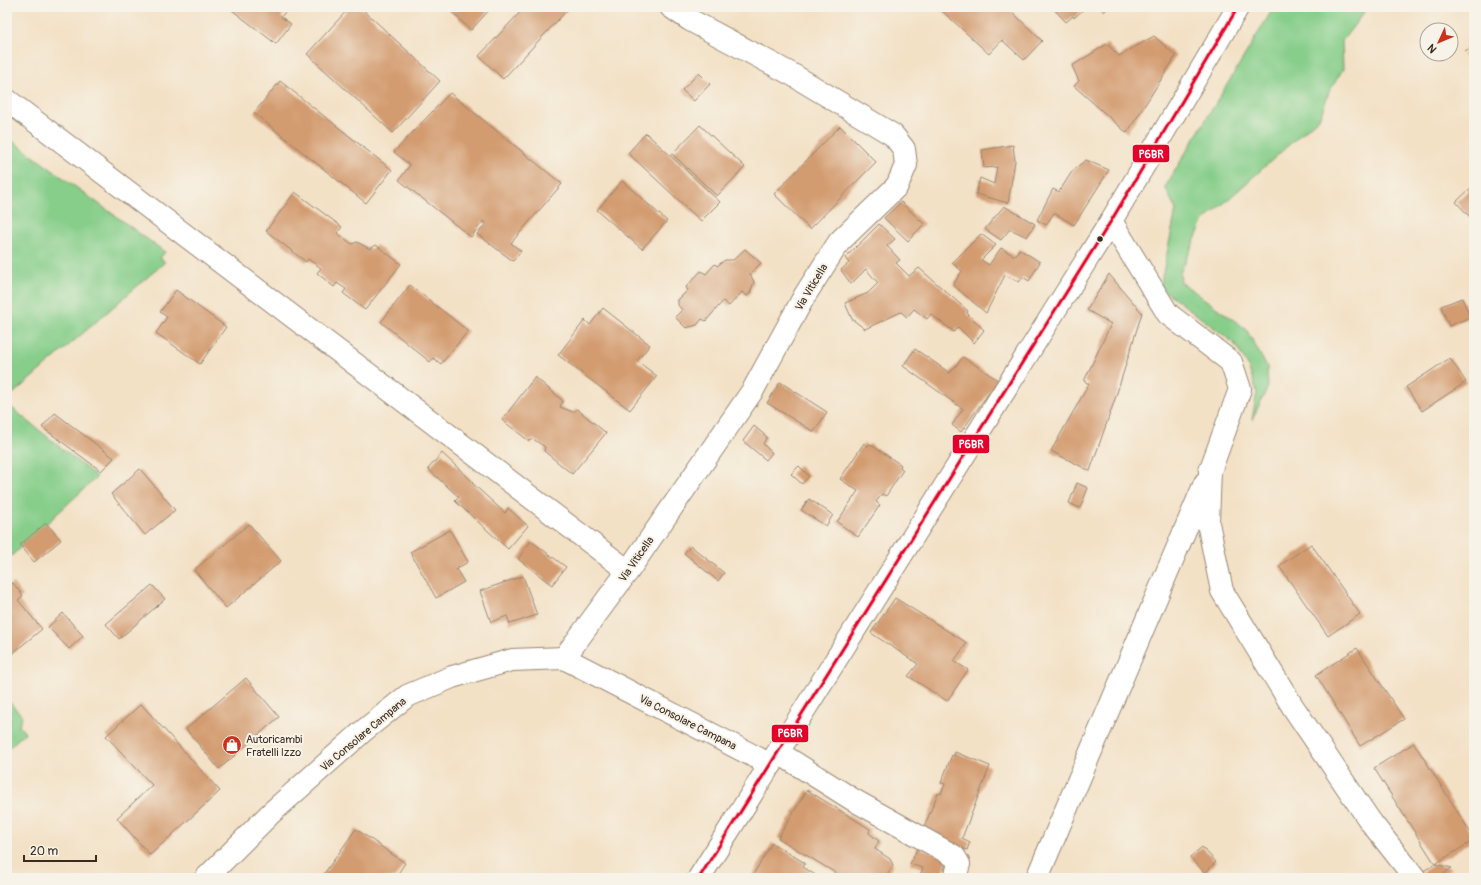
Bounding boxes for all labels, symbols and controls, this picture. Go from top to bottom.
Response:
north arrow [1419,22,1459,62]
text: N [1425,41,1439,56]
line badge: P6BR [1132,144,1170,163]
text: P6BR [1138,148,1164,161]
unlabelled marker [1095,234,1105,244]
street label: Via Viticella [792,261,830,313]
line badge: P6BR [952,434,990,454]
text: P6BR [958,438,984,451]
street label: Via Viticella [616,534,657,584]
street label: Via Consolare Campana [637,692,739,753]
street label: Via Consolare Campana [318,695,409,774]
line badge: P6BR [771,724,809,743]
text: P6BR [777,727,803,740]
place label: Autoricambi Fratelli Izzo [246,733,302,759]
shop icon: Autoricambi Fratelli Izzo [221,734,243,756]
scale bar [24,837,96,863]
text: 20 m [30,844,59,859]

